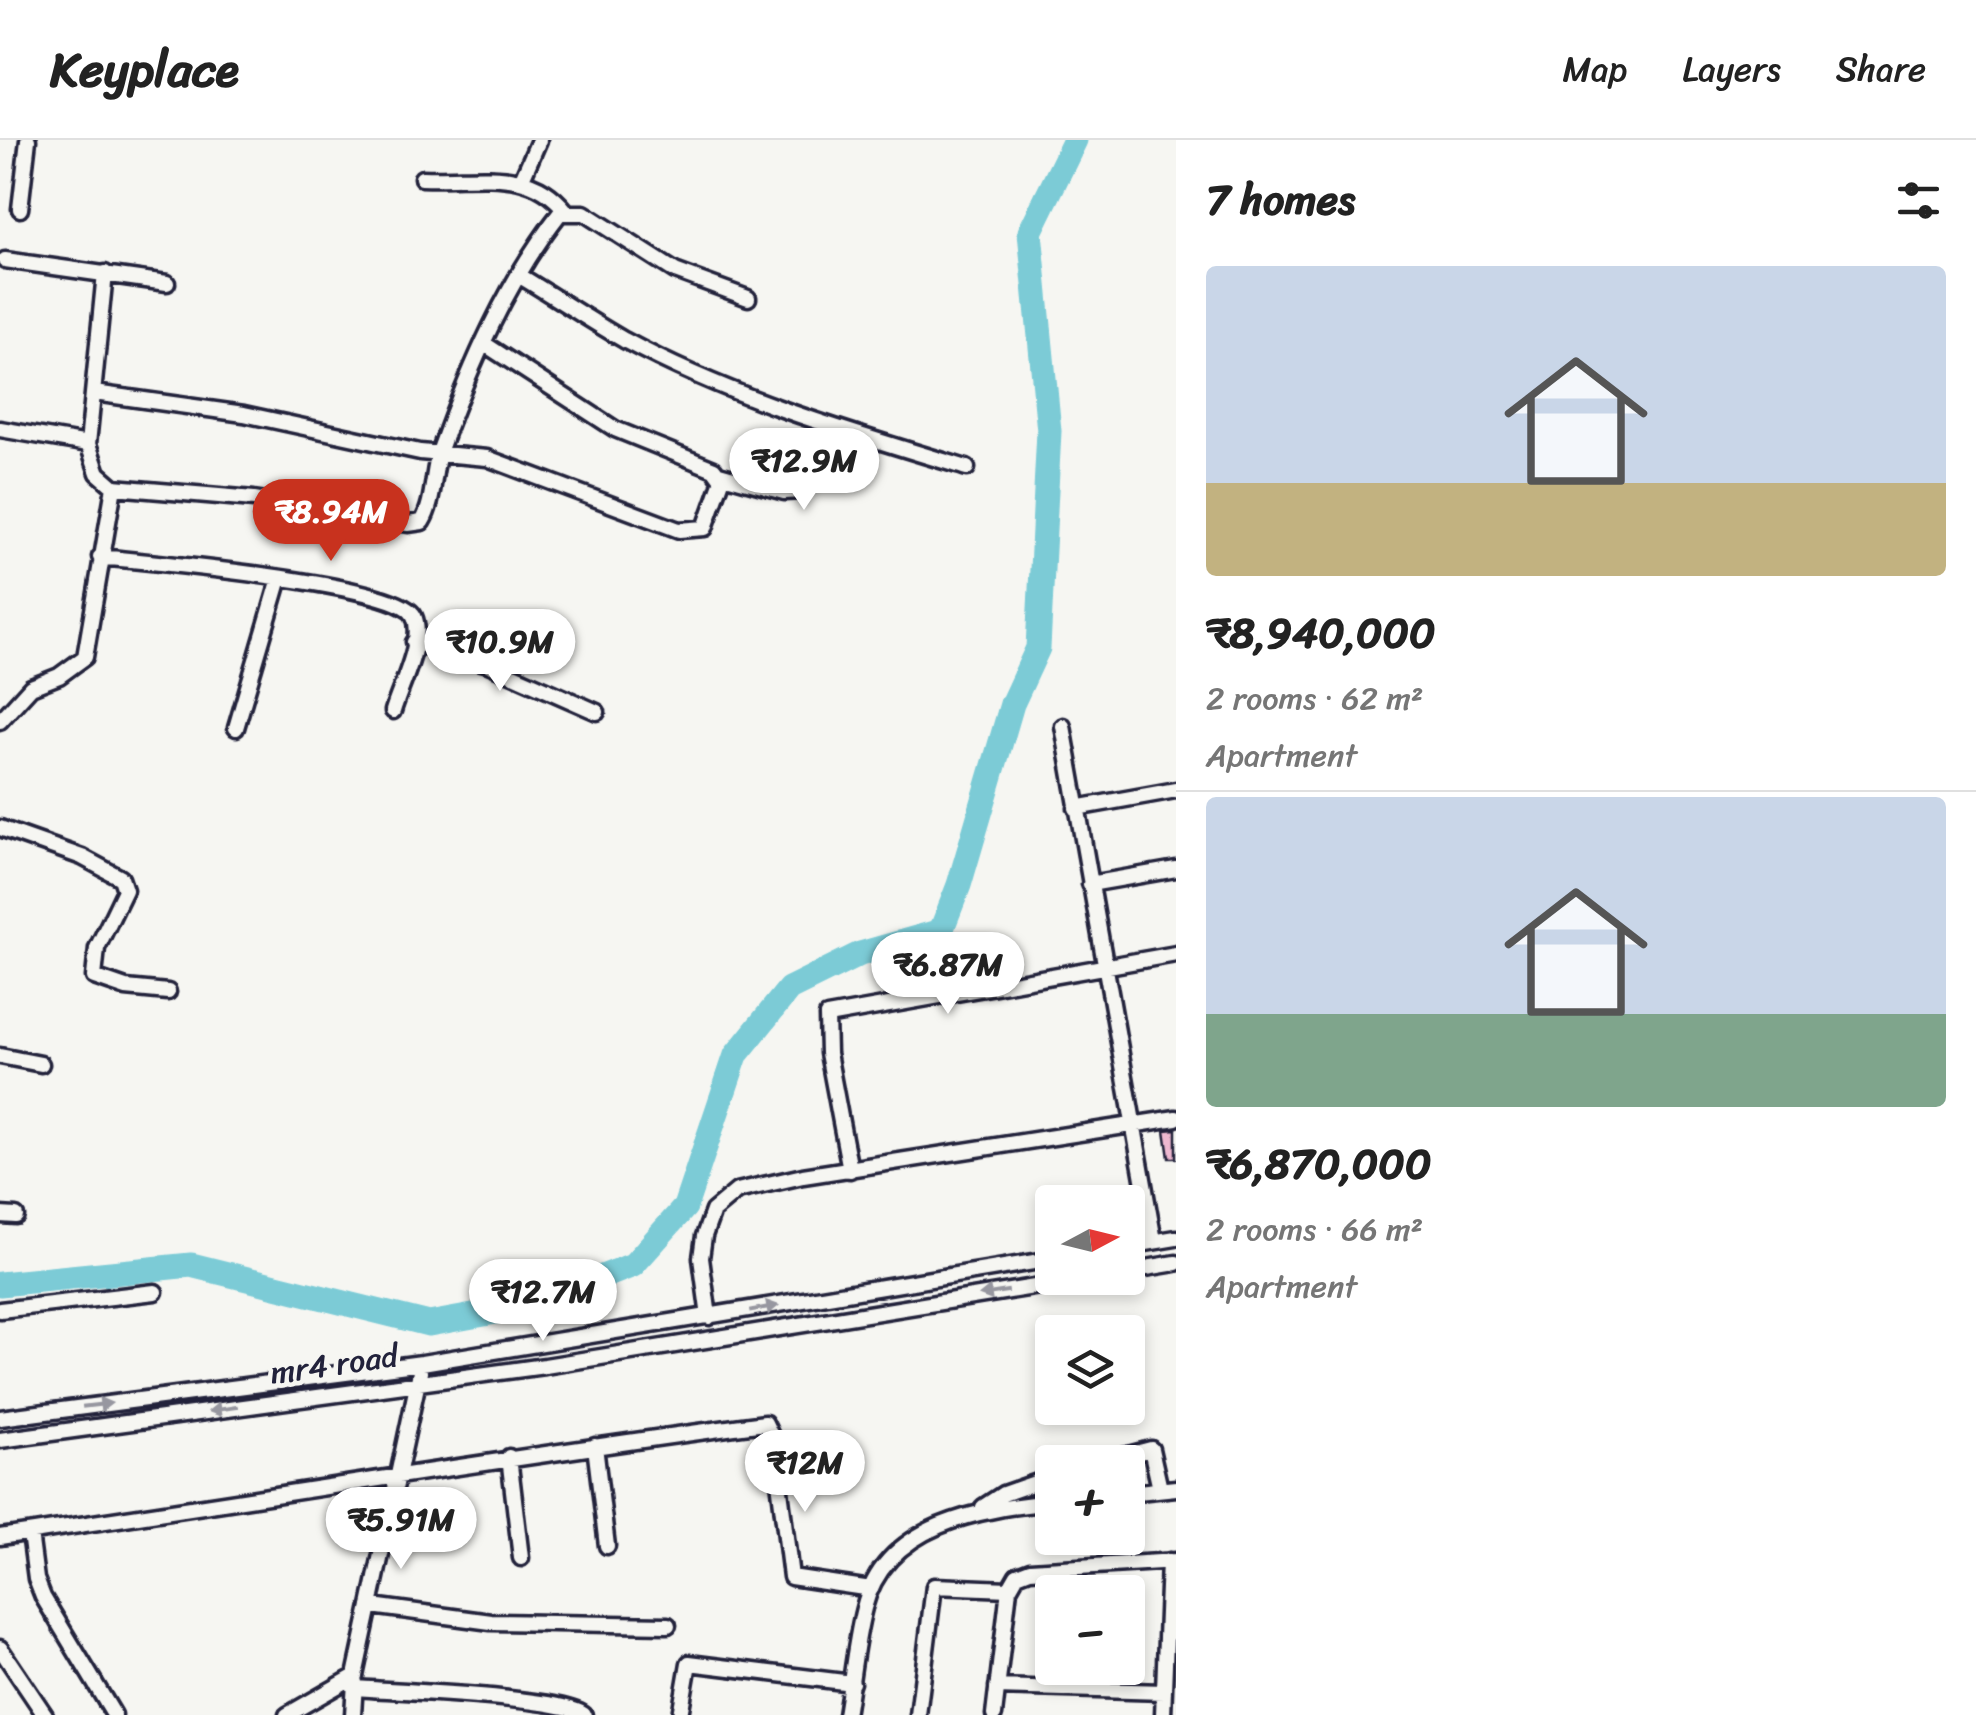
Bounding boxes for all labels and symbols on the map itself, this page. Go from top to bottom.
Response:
pin: ₹12.9M [723,428,885,513]
pin: ₹8.94M [250,479,412,564]
pin: ₹10.9M [419,609,581,694]
pin: ₹6.87M [867,932,1029,1017]
north arrow [1035,1185,1145,1295]
pin: ₹12.7M [462,1259,624,1344]
one-way arrow [978,1286,1009,1301]
one-way arrow [749,1299,781,1315]
street label: mr4 road [267,1327,404,1402]
one-way arrow [81,1397,113,1413]
one-way arrow [207,1402,238,1417]
pin: ₹12M [746,1430,864,1515]
pin: ₹5.91M [320,1487,482,1572]

